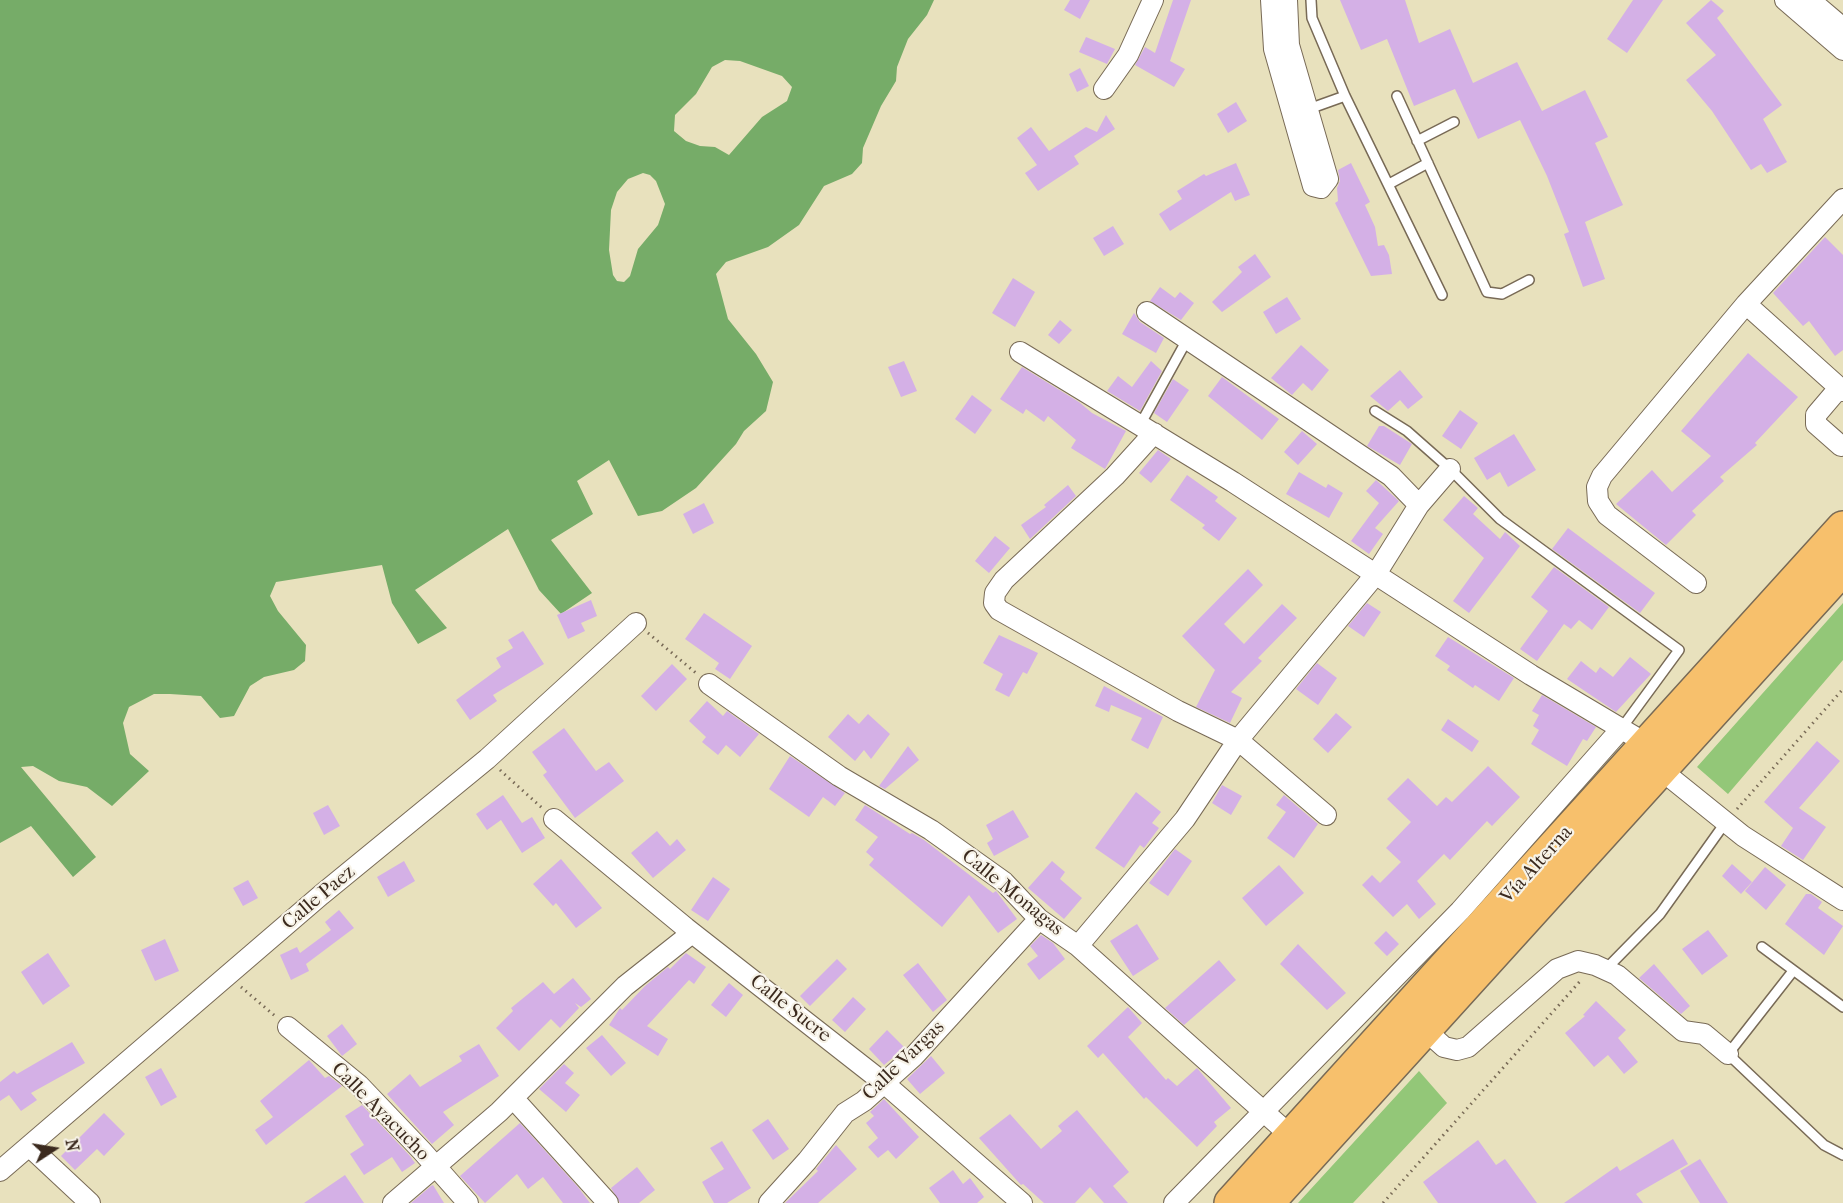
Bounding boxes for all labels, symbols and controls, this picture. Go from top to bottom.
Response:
street label: Vía Alterna [1496,821,1578,909]
street label: Calle Monagas [956,845,1068,941]
street label: Calle Paez [278,861,360,935]
street label: Calle Sucre [745,970,835,1048]
street label: Calle Vargas [858,1016,950,1106]
street label: Calle Ayacucho [326,1058,434,1166]
north arrow [24,1119,84,1179]
text: N [62,1137,83,1153]

